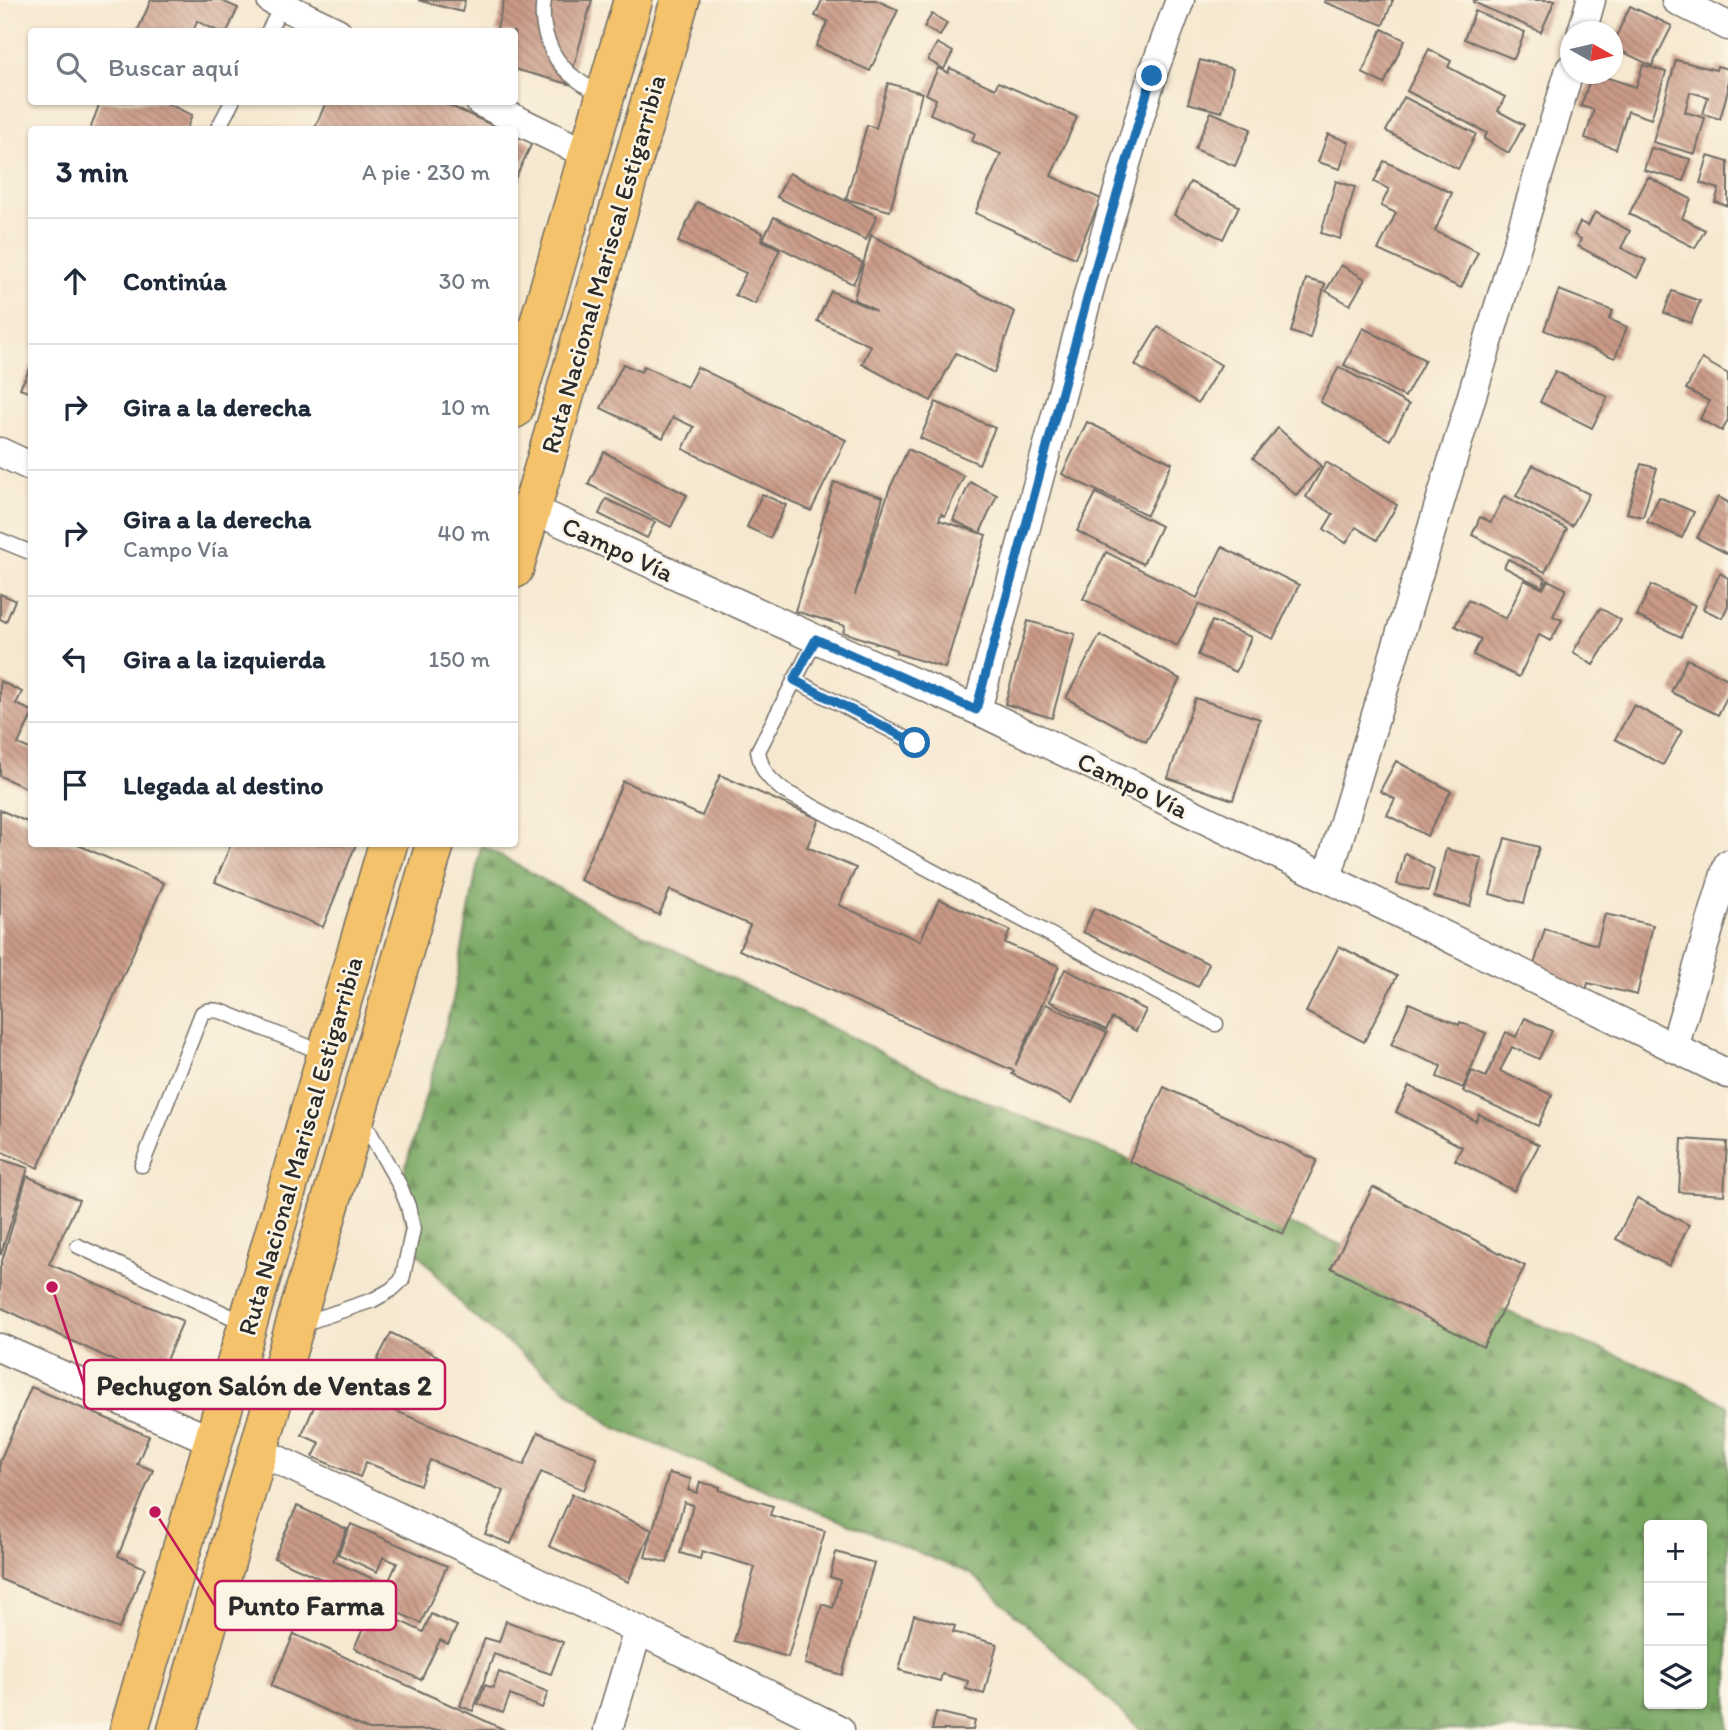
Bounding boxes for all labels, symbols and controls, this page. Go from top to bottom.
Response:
north arrow [1560,21,1623,84]
search box [28,28,518,105]
icon: search [52,48,90,86]
text: Buscar aquí [108,51,239,83]
route end [1136,60,1167,91]
street label: Ruta Nacional Mariscal Estigarribia [534,71,673,457]
text: 3 min [56,153,128,190]
text: A pie · 230 m [362,158,490,186]
icon: ahead [56,262,94,300]
text: Continúa [123,265,227,297]
text: 30 m [439,267,490,295]
icon: right [56,388,94,426]
text: Gira a la derecha [123,391,311,423]
text: 10 m [441,393,490,421]
text: Gira a la derecha [123,503,311,535]
street label: Campo Vía [557,509,679,589]
icon: right [56,514,94,552]
text: 40 m [437,519,490,547]
text: Campo Vía [123,535,229,563]
icon: left [56,640,94,678]
text: Gira a la izquierda [123,643,326,675]
text: 150 m [429,645,490,673]
route start [899,727,930,758]
street label: Campo Vía [1072,744,1194,826]
icon: arrive [56,766,94,804]
text: Llegada al destino [123,769,324,801]
street label: Ruta Nacional Mariscal Estigarribia [231,953,370,1339]
callout: Pechugon Salón de Ventas 2 [84,1360,445,1409]
text: Pechugon Salón de Ventas 2 [96,1368,432,1402]
map controls [1644,1520,1707,1709]
button: + [1644,1520,1707,1583]
callout: Punto Farma [215,1581,396,1630]
button: − [1644,1583,1707,1646]
text: Punto Farma [228,1588,385,1622]
button: layers [1644,1646,1707,1709]

